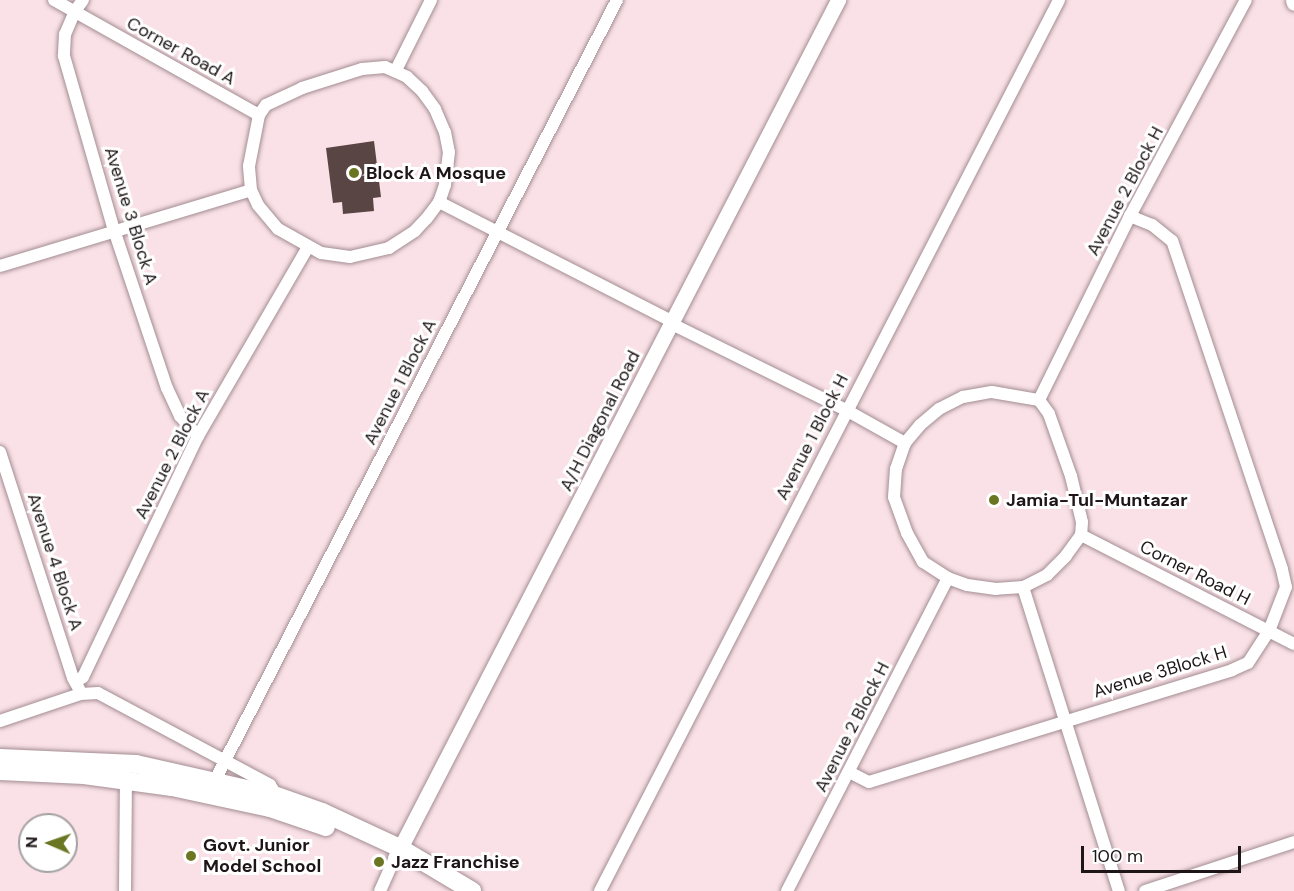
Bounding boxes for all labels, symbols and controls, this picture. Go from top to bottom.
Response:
street label: Corner Road A [123,12,239,90]
street label: Avenue 2 Block H [1082,123,1168,259]
street label: Avenue 3 Block A [100,144,162,288]
place label: Block A Mosque [366,162,506,184]
marker: Block A Mosque [347,166,361,180]
street label: Avenue 1 Block A [359,316,441,448]
street label: A/H Diagonal Road [555,347,645,495]
street label: Avenue 1 Block H [771,370,853,504]
street label: Avenue 2 Block A [130,385,214,523]
place label: Jamia-Tul-Muntazar [1006,489,1187,511]
street label: Avenue 4 Block A [23,491,87,633]
marker: Jamia-Tul-Muntazar [987,493,1001,507]
street label: Corner Road H [1136,536,1254,610]
street label: Avenue 3Block H [1091,641,1229,703]
street label: Avenue 2 Block H [810,658,894,796]
north arrow [18,813,78,873]
scale bar [1084,834,1244,872]
place label: Govt. Junior Model School [203,835,321,878]
text: N [21,836,42,849]
text: 100 m [1092,844,1143,868]
marker: Govt. Junior Model School [184,849,198,863]
place label: Jazz Franchise [391,851,520,873]
marker: Jazz Franchise [372,855,386,869]

